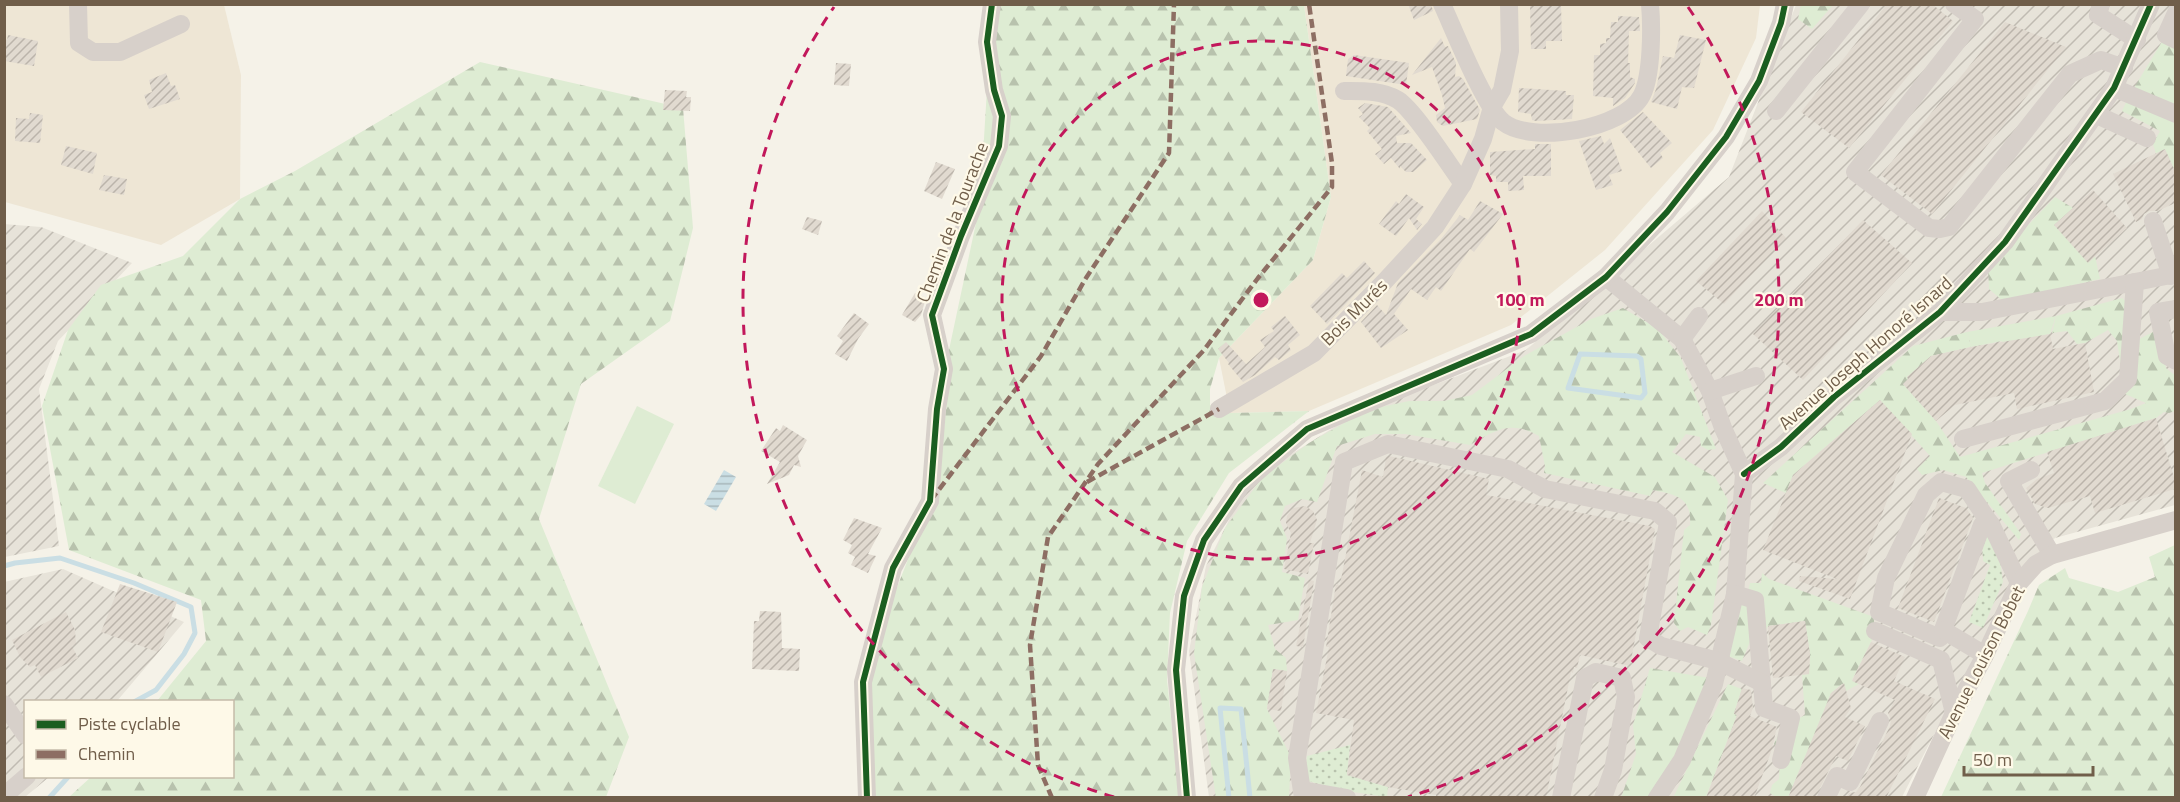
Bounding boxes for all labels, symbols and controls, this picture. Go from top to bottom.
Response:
street label: Chemin de la Tourache [909,138,995,306]
street label: Avenue Joseph Honoré Isnard [1772,270,1958,436]
street label: Bois Murés [1314,272,1394,352]
text: 100 m [1495,286,1545,313]
text: 200 m [1754,286,1804,313]
centre of rings [1251,290,1271,310]
street label: Avenue Louison Bobet [1931,580,2032,743]
legend [24,700,234,778]
text: Piste cyclable [78,710,180,737]
scale bar [1964,739,2093,777]
text: Chemin [78,740,135,767]
text: 50 m [1973,746,2012,773]

